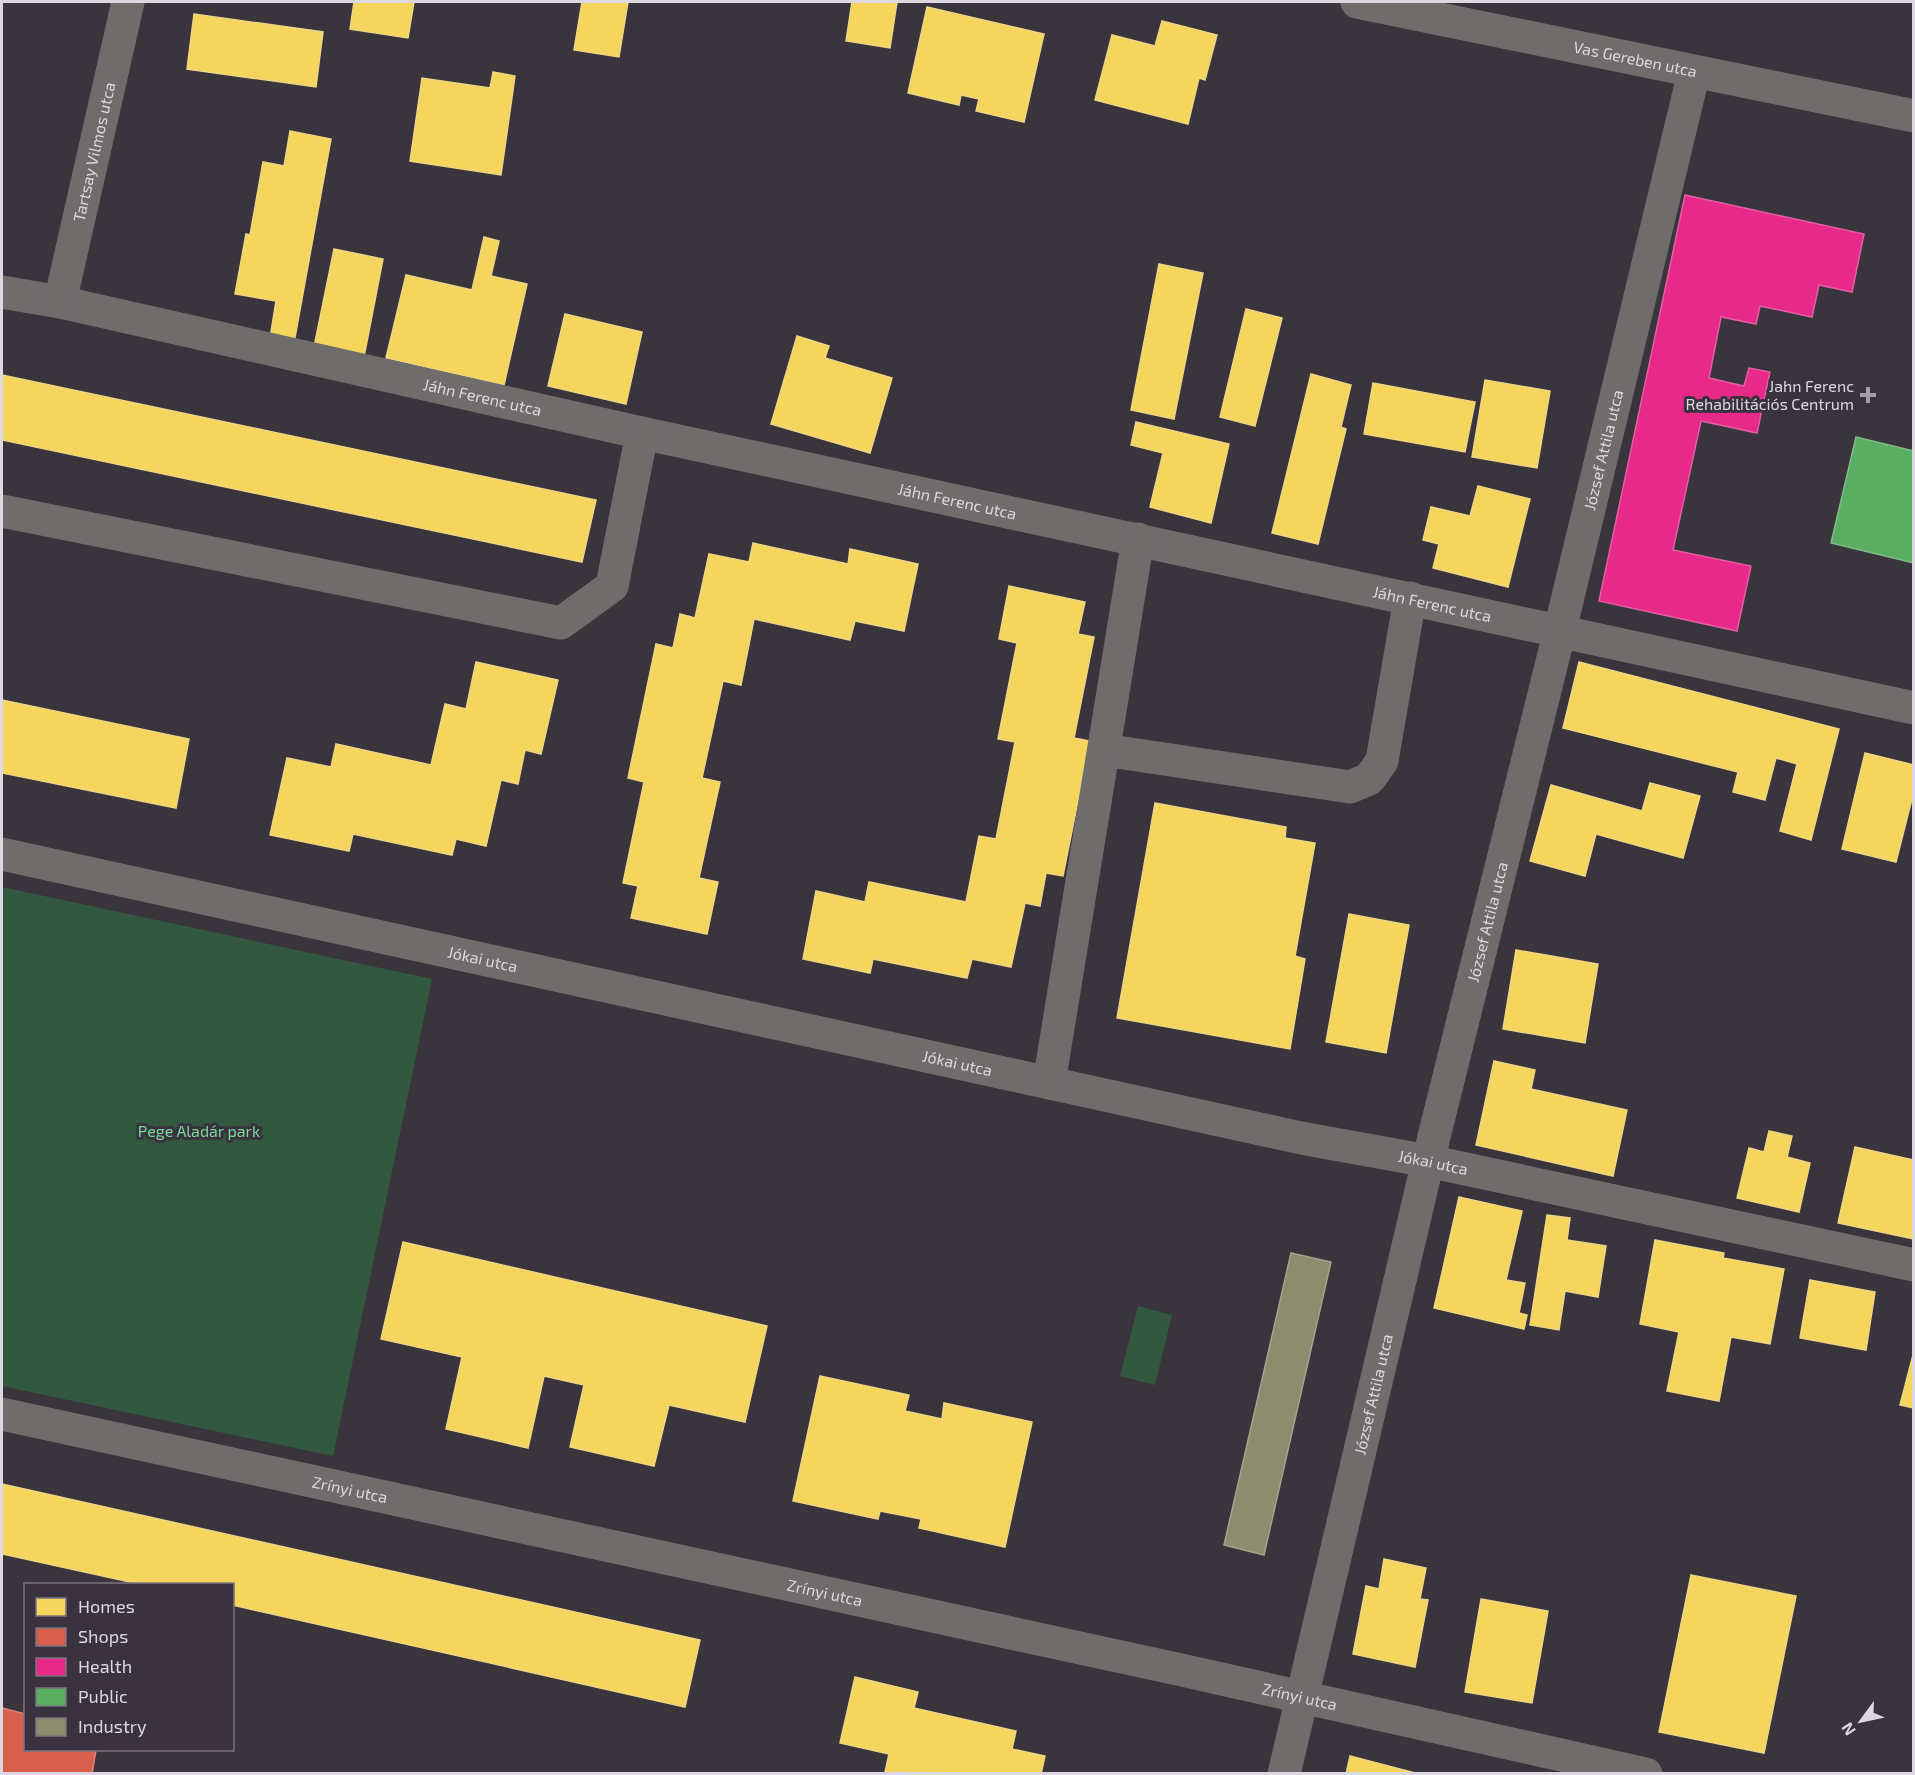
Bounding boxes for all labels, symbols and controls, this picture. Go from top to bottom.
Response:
street label: Vas Gereben utca [1572,37,1699,80]
street label: Tartsay Vilmos utca [69,80,119,223]
street label: Jáhn Ferenc utca [422,374,544,419]
place label: Jahn Ferenc Rehabilitációs Centrum [1686,376,1854,413]
marker: Jahn Ferenc Rehabilitációs Centrum [1859,386,1877,404]
street label: József Attila utca [1579,388,1626,512]
street label: Jáhn Ferenc utca [896,479,1018,523]
street label: Jáhn Ferenc utca [1371,581,1493,625]
street label: József Attila utca [1463,860,1511,984]
street label: Jókai utca [446,942,519,975]
street label: Jókai utca [921,1046,994,1079]
park label: Pege Aladár park [138,1121,260,1140]
street label: Jókai utca [1397,1146,1470,1178]
street label: József Attila utca [1349,1332,1396,1456]
street label: Zrínyi utca [311,1472,389,1506]
street label: Zrínyi utca [785,1575,864,1609]
legend [24,1583,234,1751]
text: Homes [78,1595,135,1617]
text: Shops [78,1625,128,1647]
text: Health [78,1655,132,1677]
street label: Zrínyi utca [1260,1678,1339,1714]
text: Public [78,1685,128,1707]
north arrow [1831,1691,1891,1751]
text: Industry [78,1715,147,1737]
text: N [1837,1719,1859,1739]

